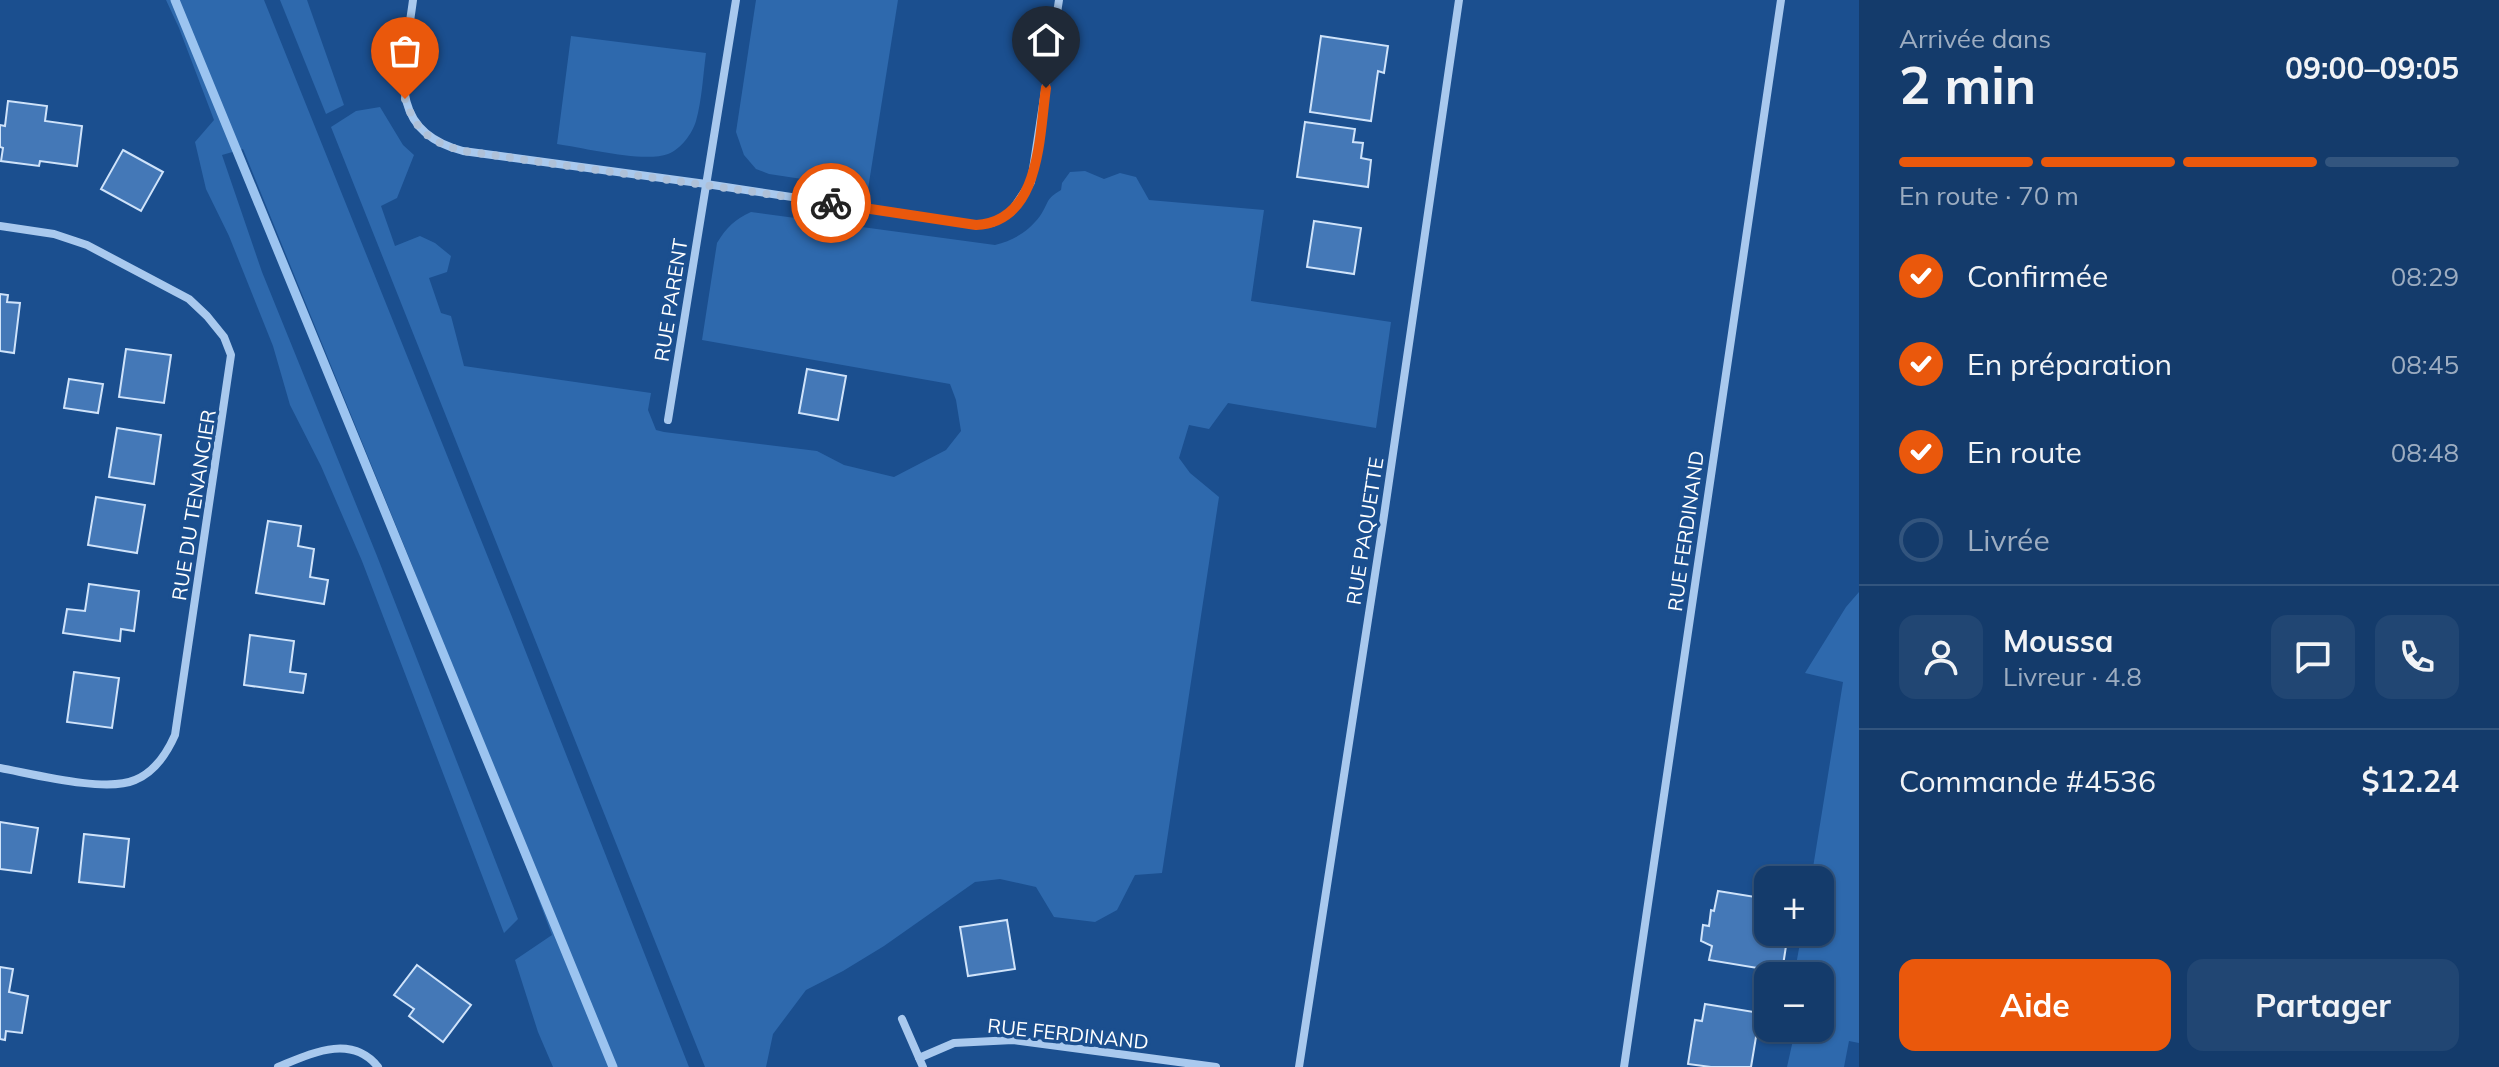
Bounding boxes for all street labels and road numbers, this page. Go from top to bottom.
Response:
street label: RUE PARENT [648,237,693,363]
street label: RUE DU TENANCIER [166,407,221,602]
street label: RUE FERDINAND [1662,449,1709,613]
street label: RUE PAQUETTE [1340,455,1389,607]
street label: RUE FERDINAND [986,1013,1150,1054]

